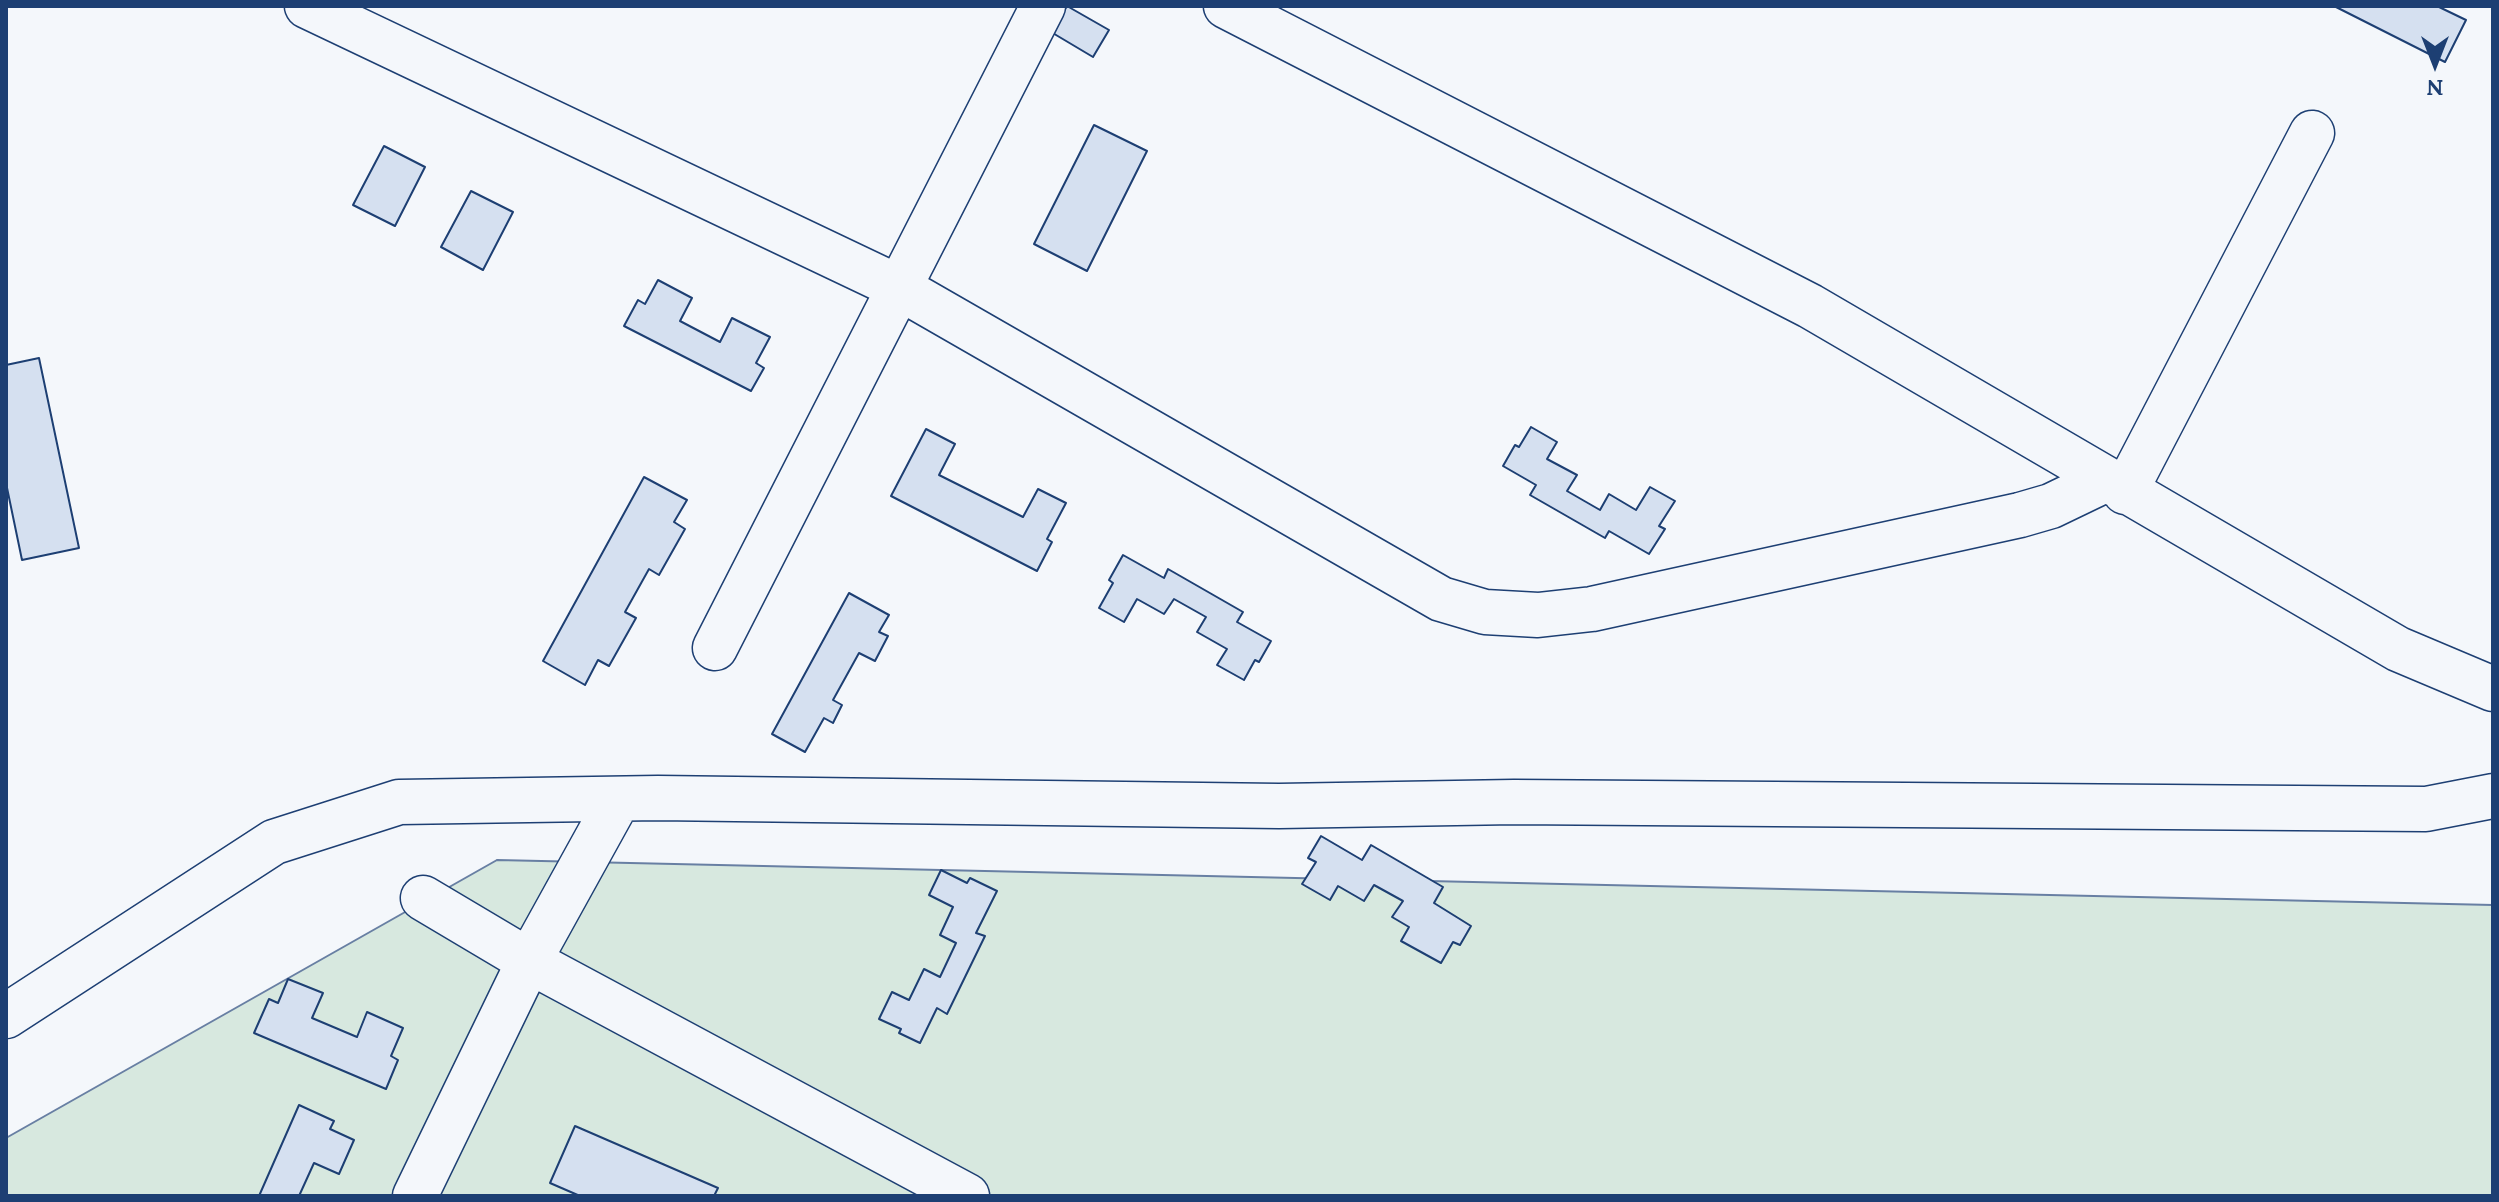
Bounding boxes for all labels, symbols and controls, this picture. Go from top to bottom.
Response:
north arrow [2395,24,2475,104]
text: N [2427,74,2444,102]

